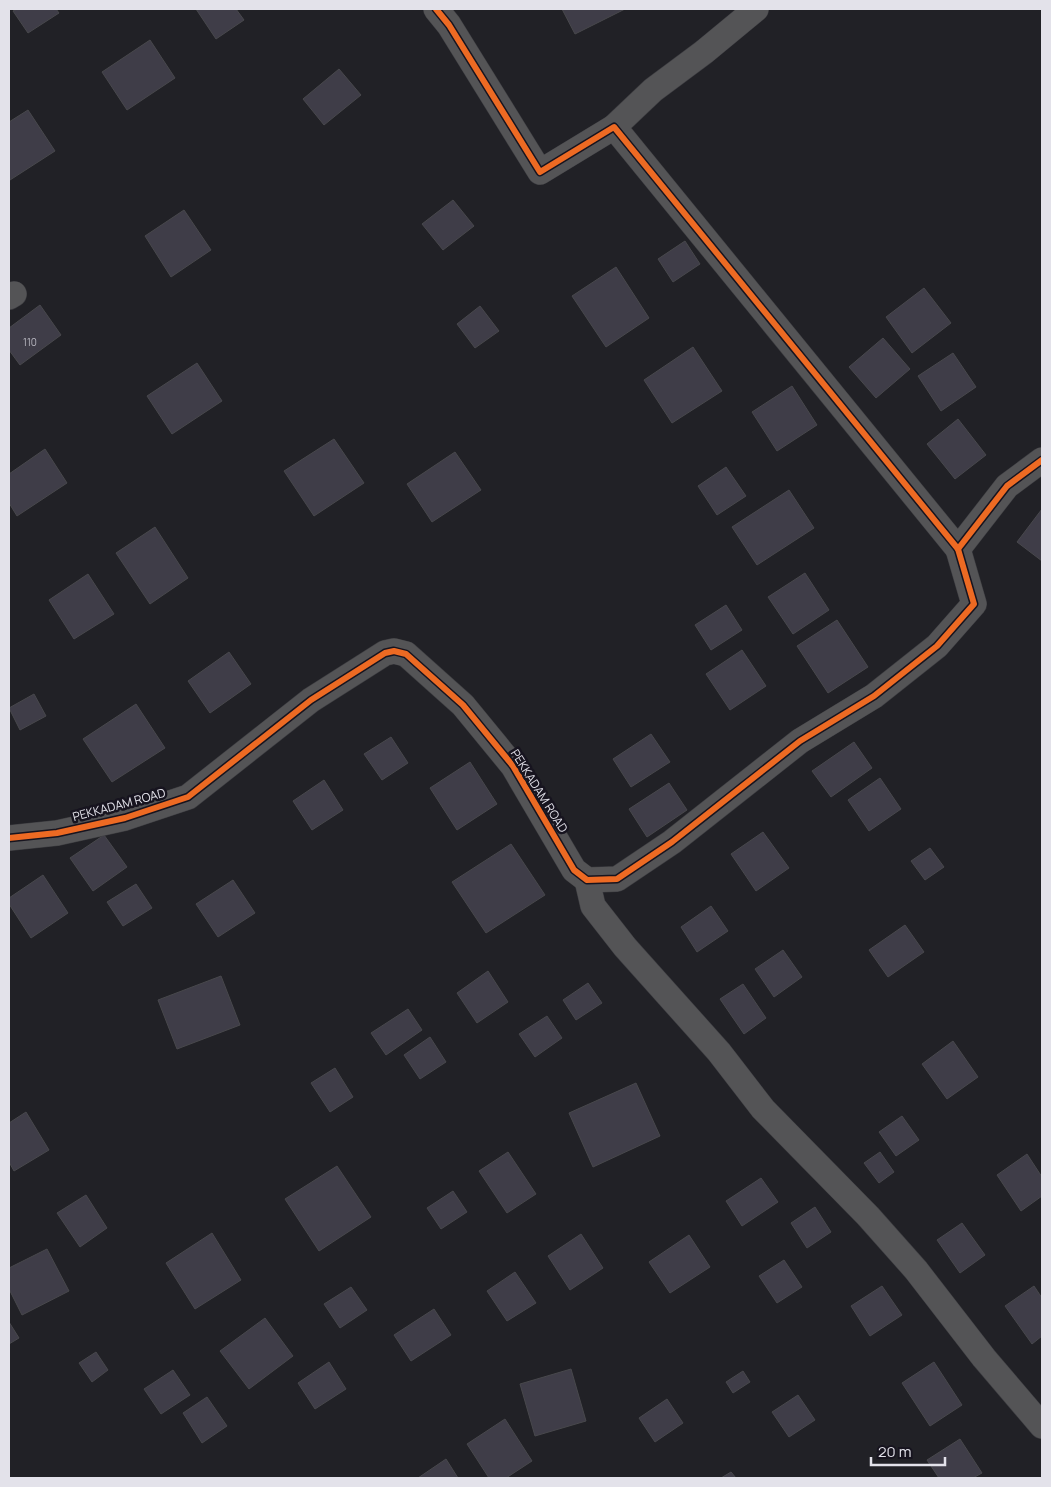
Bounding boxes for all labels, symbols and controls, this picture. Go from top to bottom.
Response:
house number: 110 [23,335,37,349]
street label: PEKKADAM ROAD [507,746,572,836]
street label: PEKKADAM ROAD [71,784,167,825]
scale bar [871,1434,945,1466]
text: 20 m [878,1441,911,1462]

